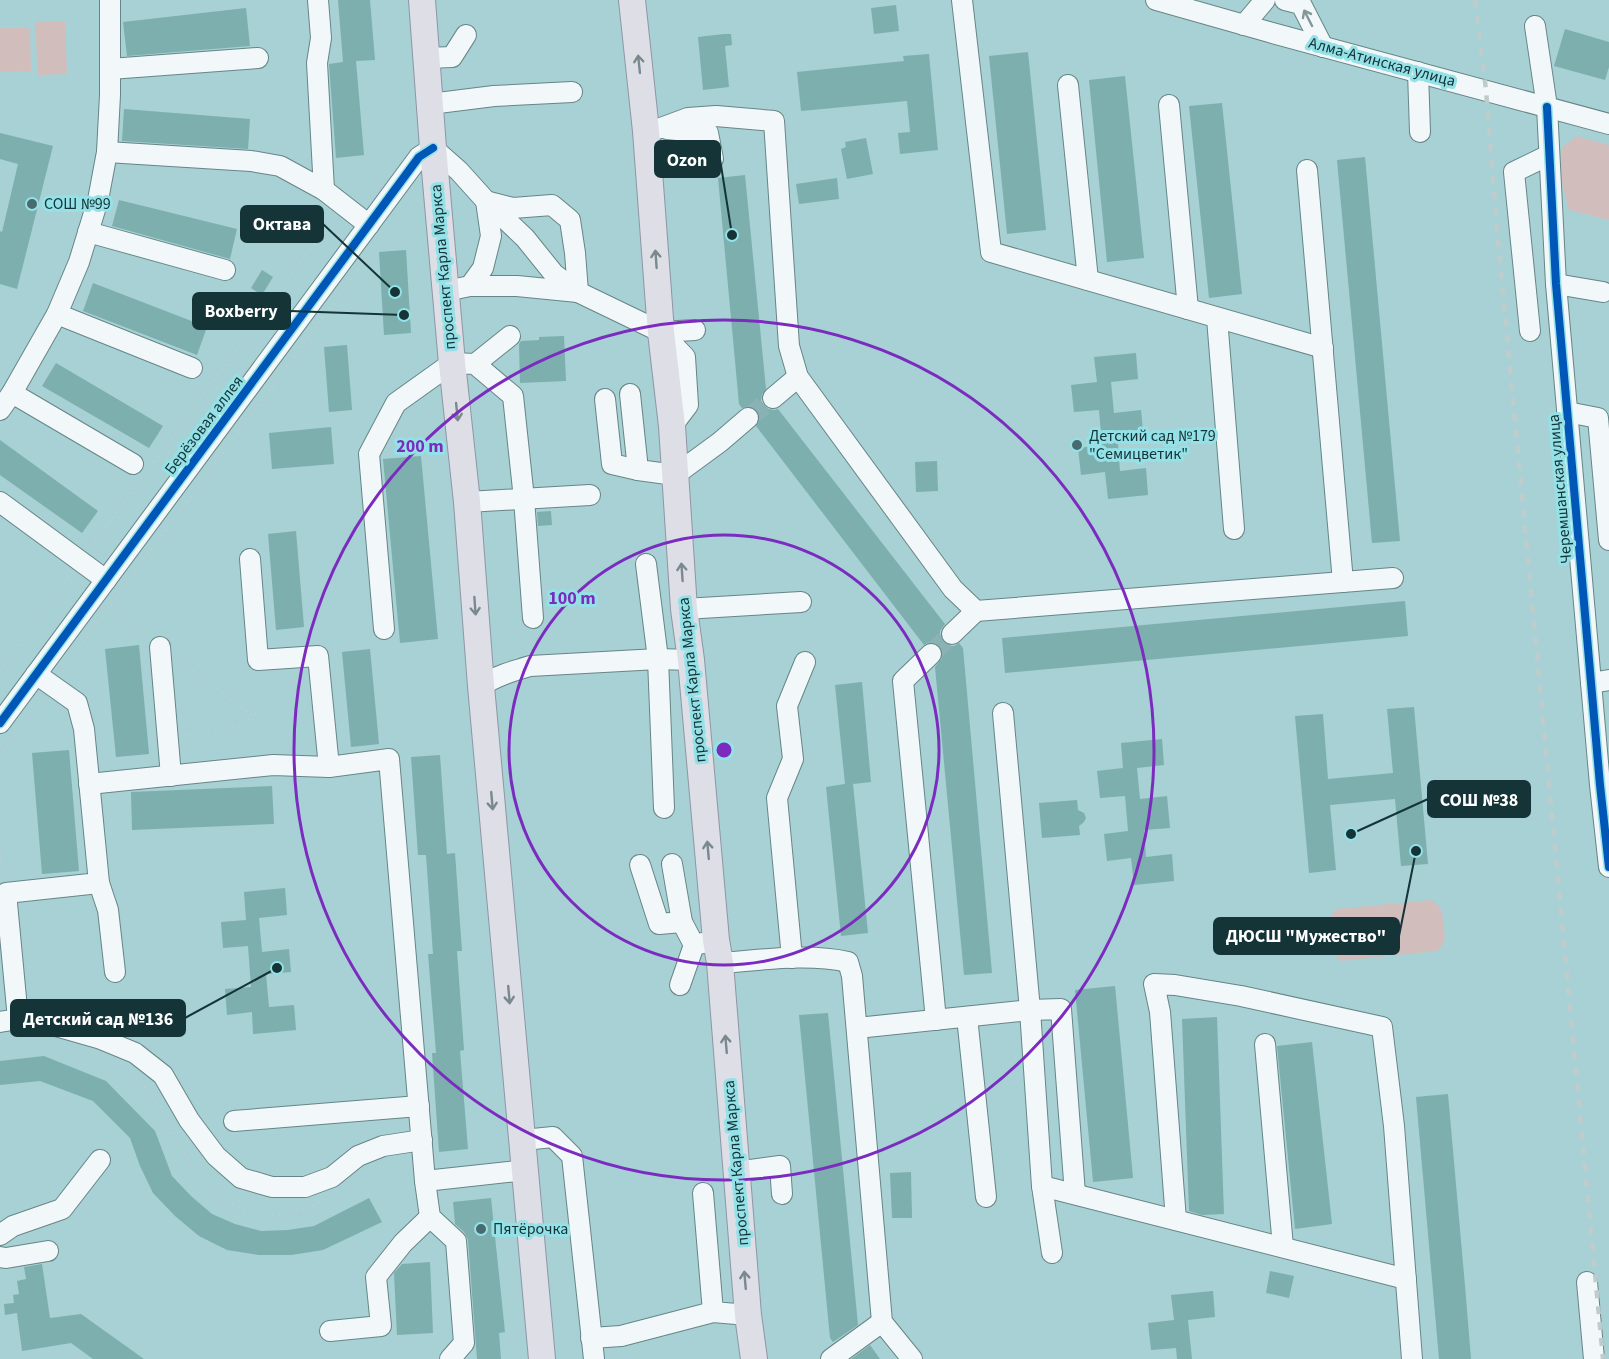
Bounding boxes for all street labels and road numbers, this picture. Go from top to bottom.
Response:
street label: Алма-Атинская улица [1306,32,1458,92]
street label: проспект Карла Маркса [425,183,461,351]
street label: Берёзовая аллея [159,371,249,479]
street label: Черемшанская улица [1543,413,1577,565]
street label: проспект Карла Маркса [672,596,712,764]
street label: проспект Карла Маркса [718,1079,754,1247]

